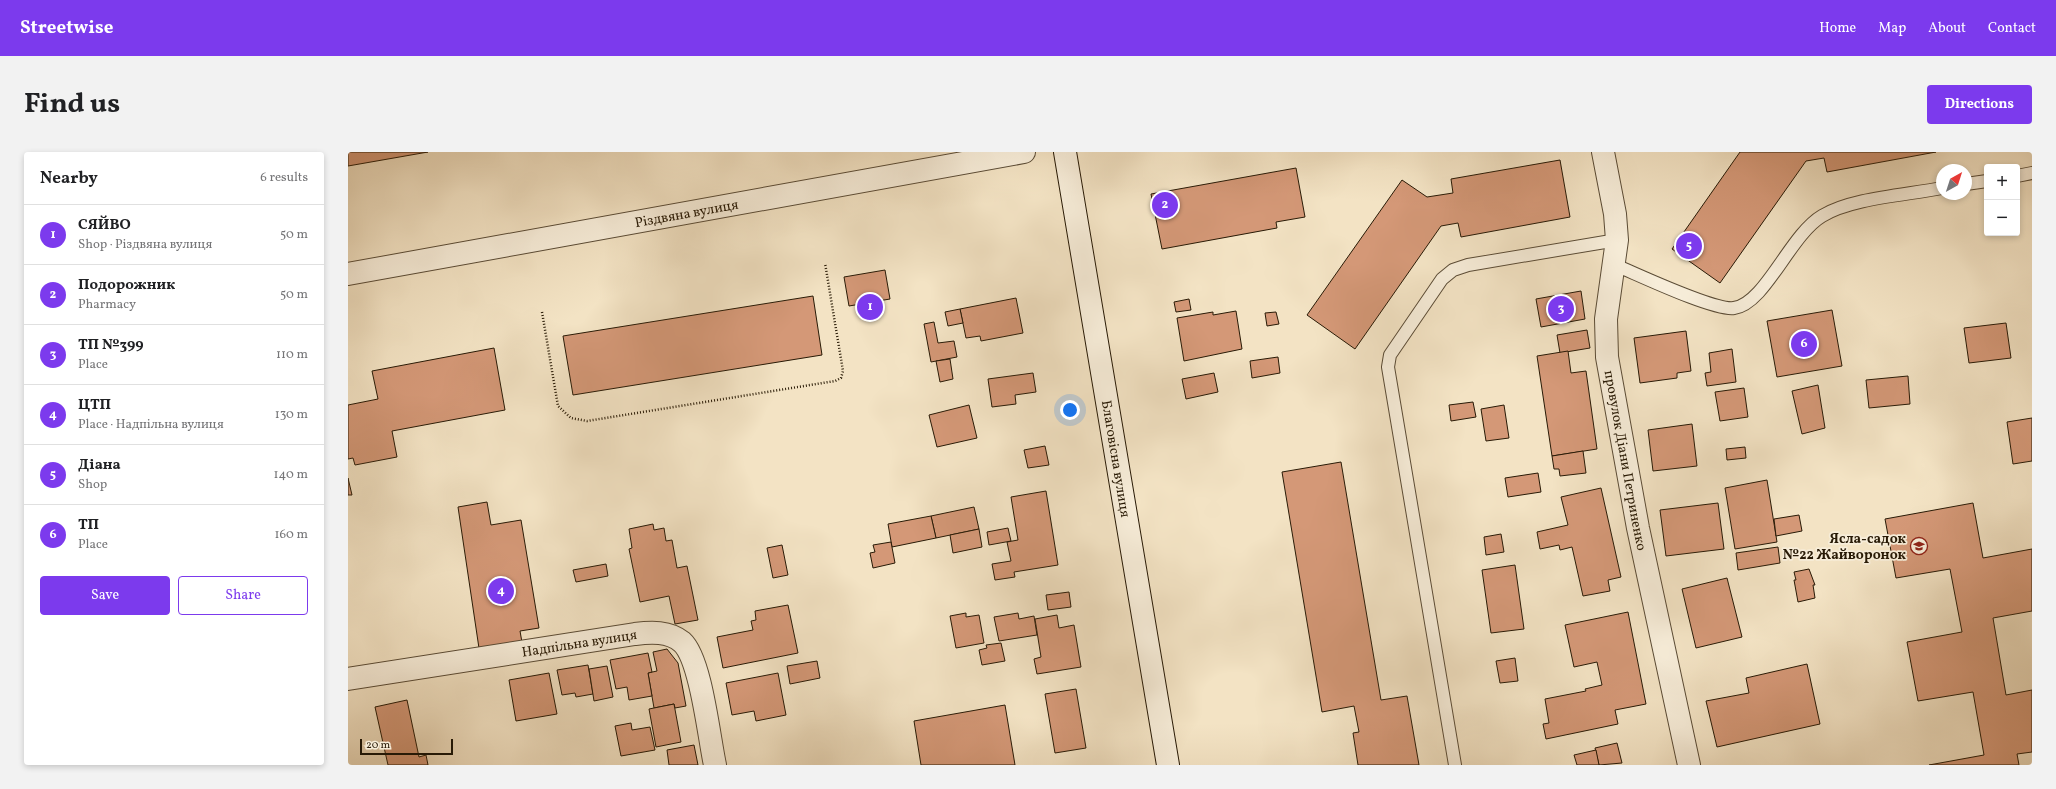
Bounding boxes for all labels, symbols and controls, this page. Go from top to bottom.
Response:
text: Streetwise [20,15,113,41]
text: Home [1819,19,1856,38]
text: Map [1878,19,1906,38]
text: About [1928,19,1966,38]
text: Contact [1988,19,2036,38]
text: Find us [24,85,120,124]
button: Directions [1927,85,2032,124]
north arrow [1936,164,1972,200]
map controls [1984,164,2020,236]
button: + [1984,164,2020,200]
text: Nearby [40,167,98,190]
text: 6 results [260,169,308,187]
pin: 2 [1152,190,1178,220]
street label: Різдвяна вулиця [634,196,740,233]
button: − [1984,200,2020,236]
text: СЯЙВО [78,215,131,236]
text: 1 [50,226,56,244]
text: 50 m [280,226,308,244]
pin: 5 [1676,231,1702,261]
text: Shop · Різдвяна вулиця [78,236,212,254]
text: Подорожник [78,275,175,296]
text: 2 [50,286,56,304]
text: 50 m [280,286,308,304]
pin: 1 [857,292,883,322]
pin: 3 [1548,294,1574,324]
text: Pharmacy [78,296,136,314]
pin: 6 [1791,329,1817,359]
text: ТП №399 [78,335,144,356]
text: 3 [50,346,56,364]
text: 110 m [276,346,308,364]
text: Place [78,356,108,374]
street label: провулок Діани Петриненко [1599,369,1651,552]
text: ЦТП [78,395,111,416]
street label: Благовісна вулиця [1096,399,1134,519]
your location [1060,400,1080,420]
text: 4 [49,406,57,424]
text: 130 m [275,406,308,424]
text: Place · Надпільна вулиця [78,416,224,434]
text: Діана [78,455,121,476]
text: 5 [50,466,56,484]
text: 140 m [274,466,308,484]
text: Shop [78,476,107,494]
text: ТП [78,515,99,536]
text: 6 [49,526,57,544]
text: 160 m [274,526,308,544]
place label: Ясла-садок №22 Жайворонок [1783,530,1907,565]
text: Place [78,536,108,554]
school or university icon: Ясла-садок №22 Жайворонок [1909,536,1929,556]
button: Save [40,576,170,615]
button: Share [178,576,308,615]
pin: 4 [488,576,514,606]
street label: Надпільна вулиця [520,626,638,663]
scale bar [360,737,453,756]
text: 20 m [366,738,390,753]

